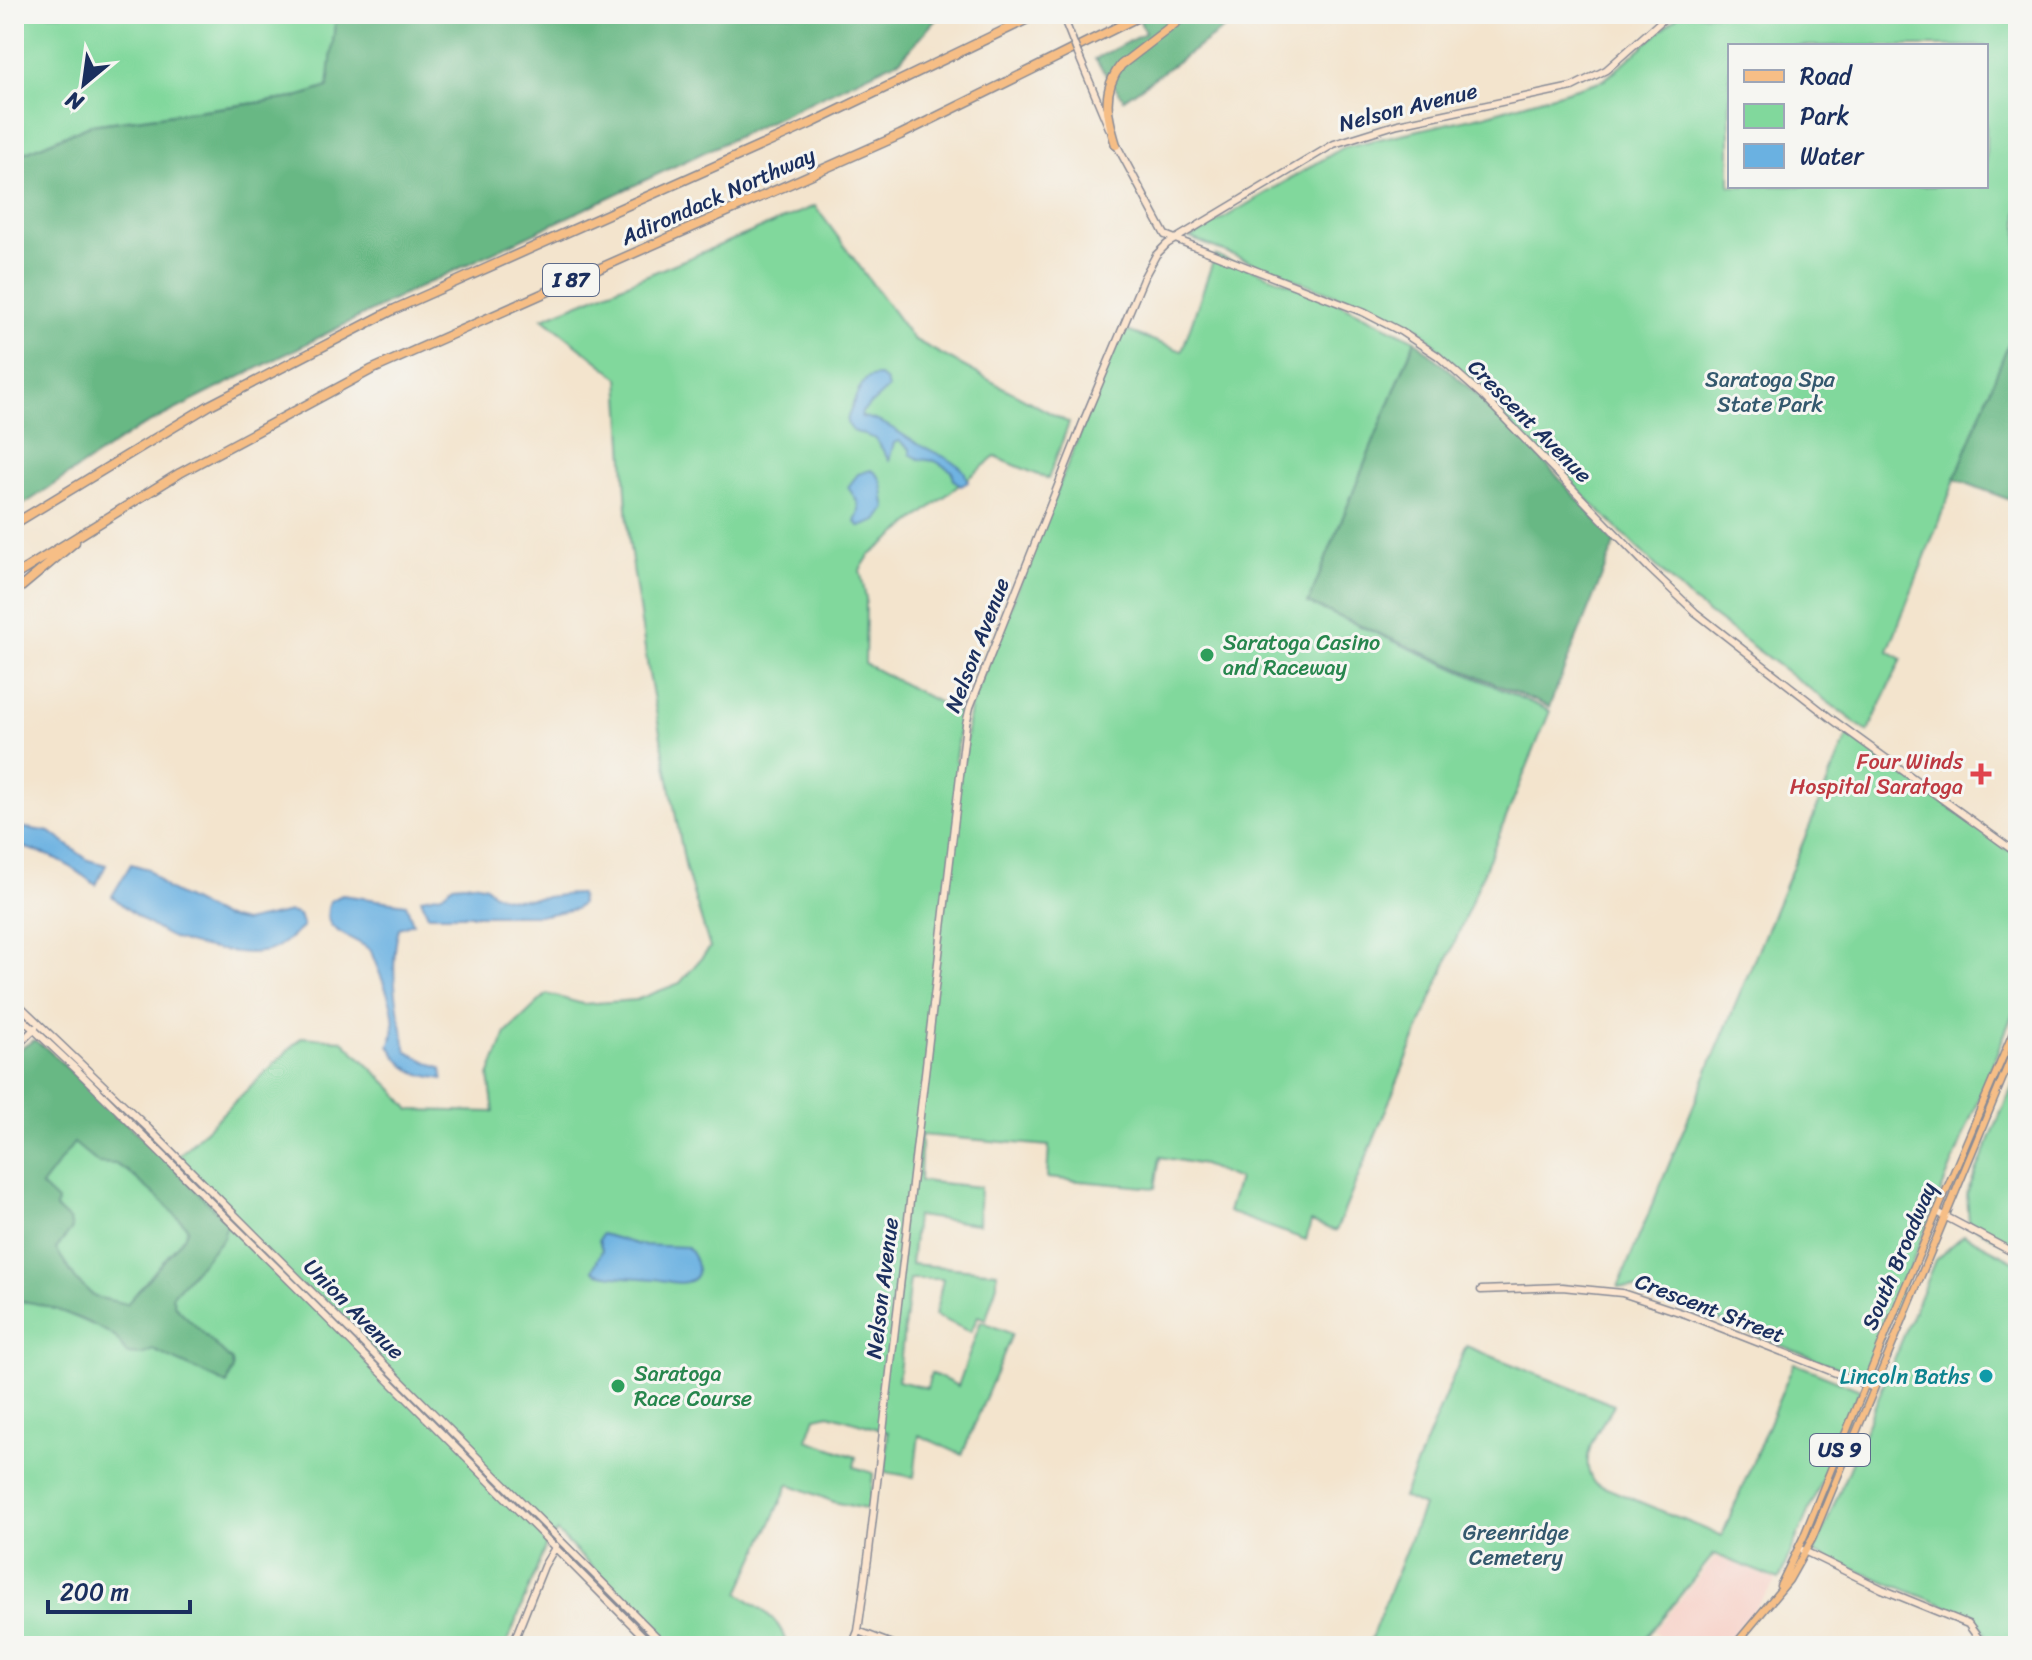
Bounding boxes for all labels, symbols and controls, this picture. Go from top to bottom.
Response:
north arrow [44,44,124,124]
legend [1728,44,1988,188]
text: Road [1800,55,1854,97]
street label: Nelson Avenue [1334,71,1482,143]
text: N [58,80,92,122]
text: Park [1800,95,1849,137]
street label: Adirondack Northway [613,135,822,257]
text: Water [1800,135,1865,177]
road number: I 87 [543,264,599,296]
street label: Crescent Avenue [1458,349,1602,493]
park label: Saratoga Spa State Park [1705,360,1836,424]
street label: Nelson Avenue [933,572,1021,718]
place label: Saratoga Casino and Raceway [1223,623,1380,687]
marker: Saratoga Casino and Raceway [1198,646,1216,664]
place label: Four Winds Hospital Saratoga [1790,742,1964,806]
marker: Four Winds Hospital Saratoga [1970,763,1992,785]
street label: South Broadway [1850,1175,1948,1336]
street label: Nelson Avenue [854,1215,910,1361]
street label: Union Avenue [294,1249,414,1369]
street label: Crescent Street [1629,1262,1791,1355]
place label: Saratoga Race Course [634,1354,752,1418]
place label: Lincoln Baths [1840,1357,1971,1396]
marker: Lincoln Baths [1977,1367,1995,1385]
marker: Saratoga Race Course [609,1377,627,1395]
road number: US 9 [1810,1434,1870,1466]
park label: Greenridge Cemetery [1463,1513,1569,1577]
scale bar [48,1564,190,1614]
text: 200 m [60,1571,129,1613]

